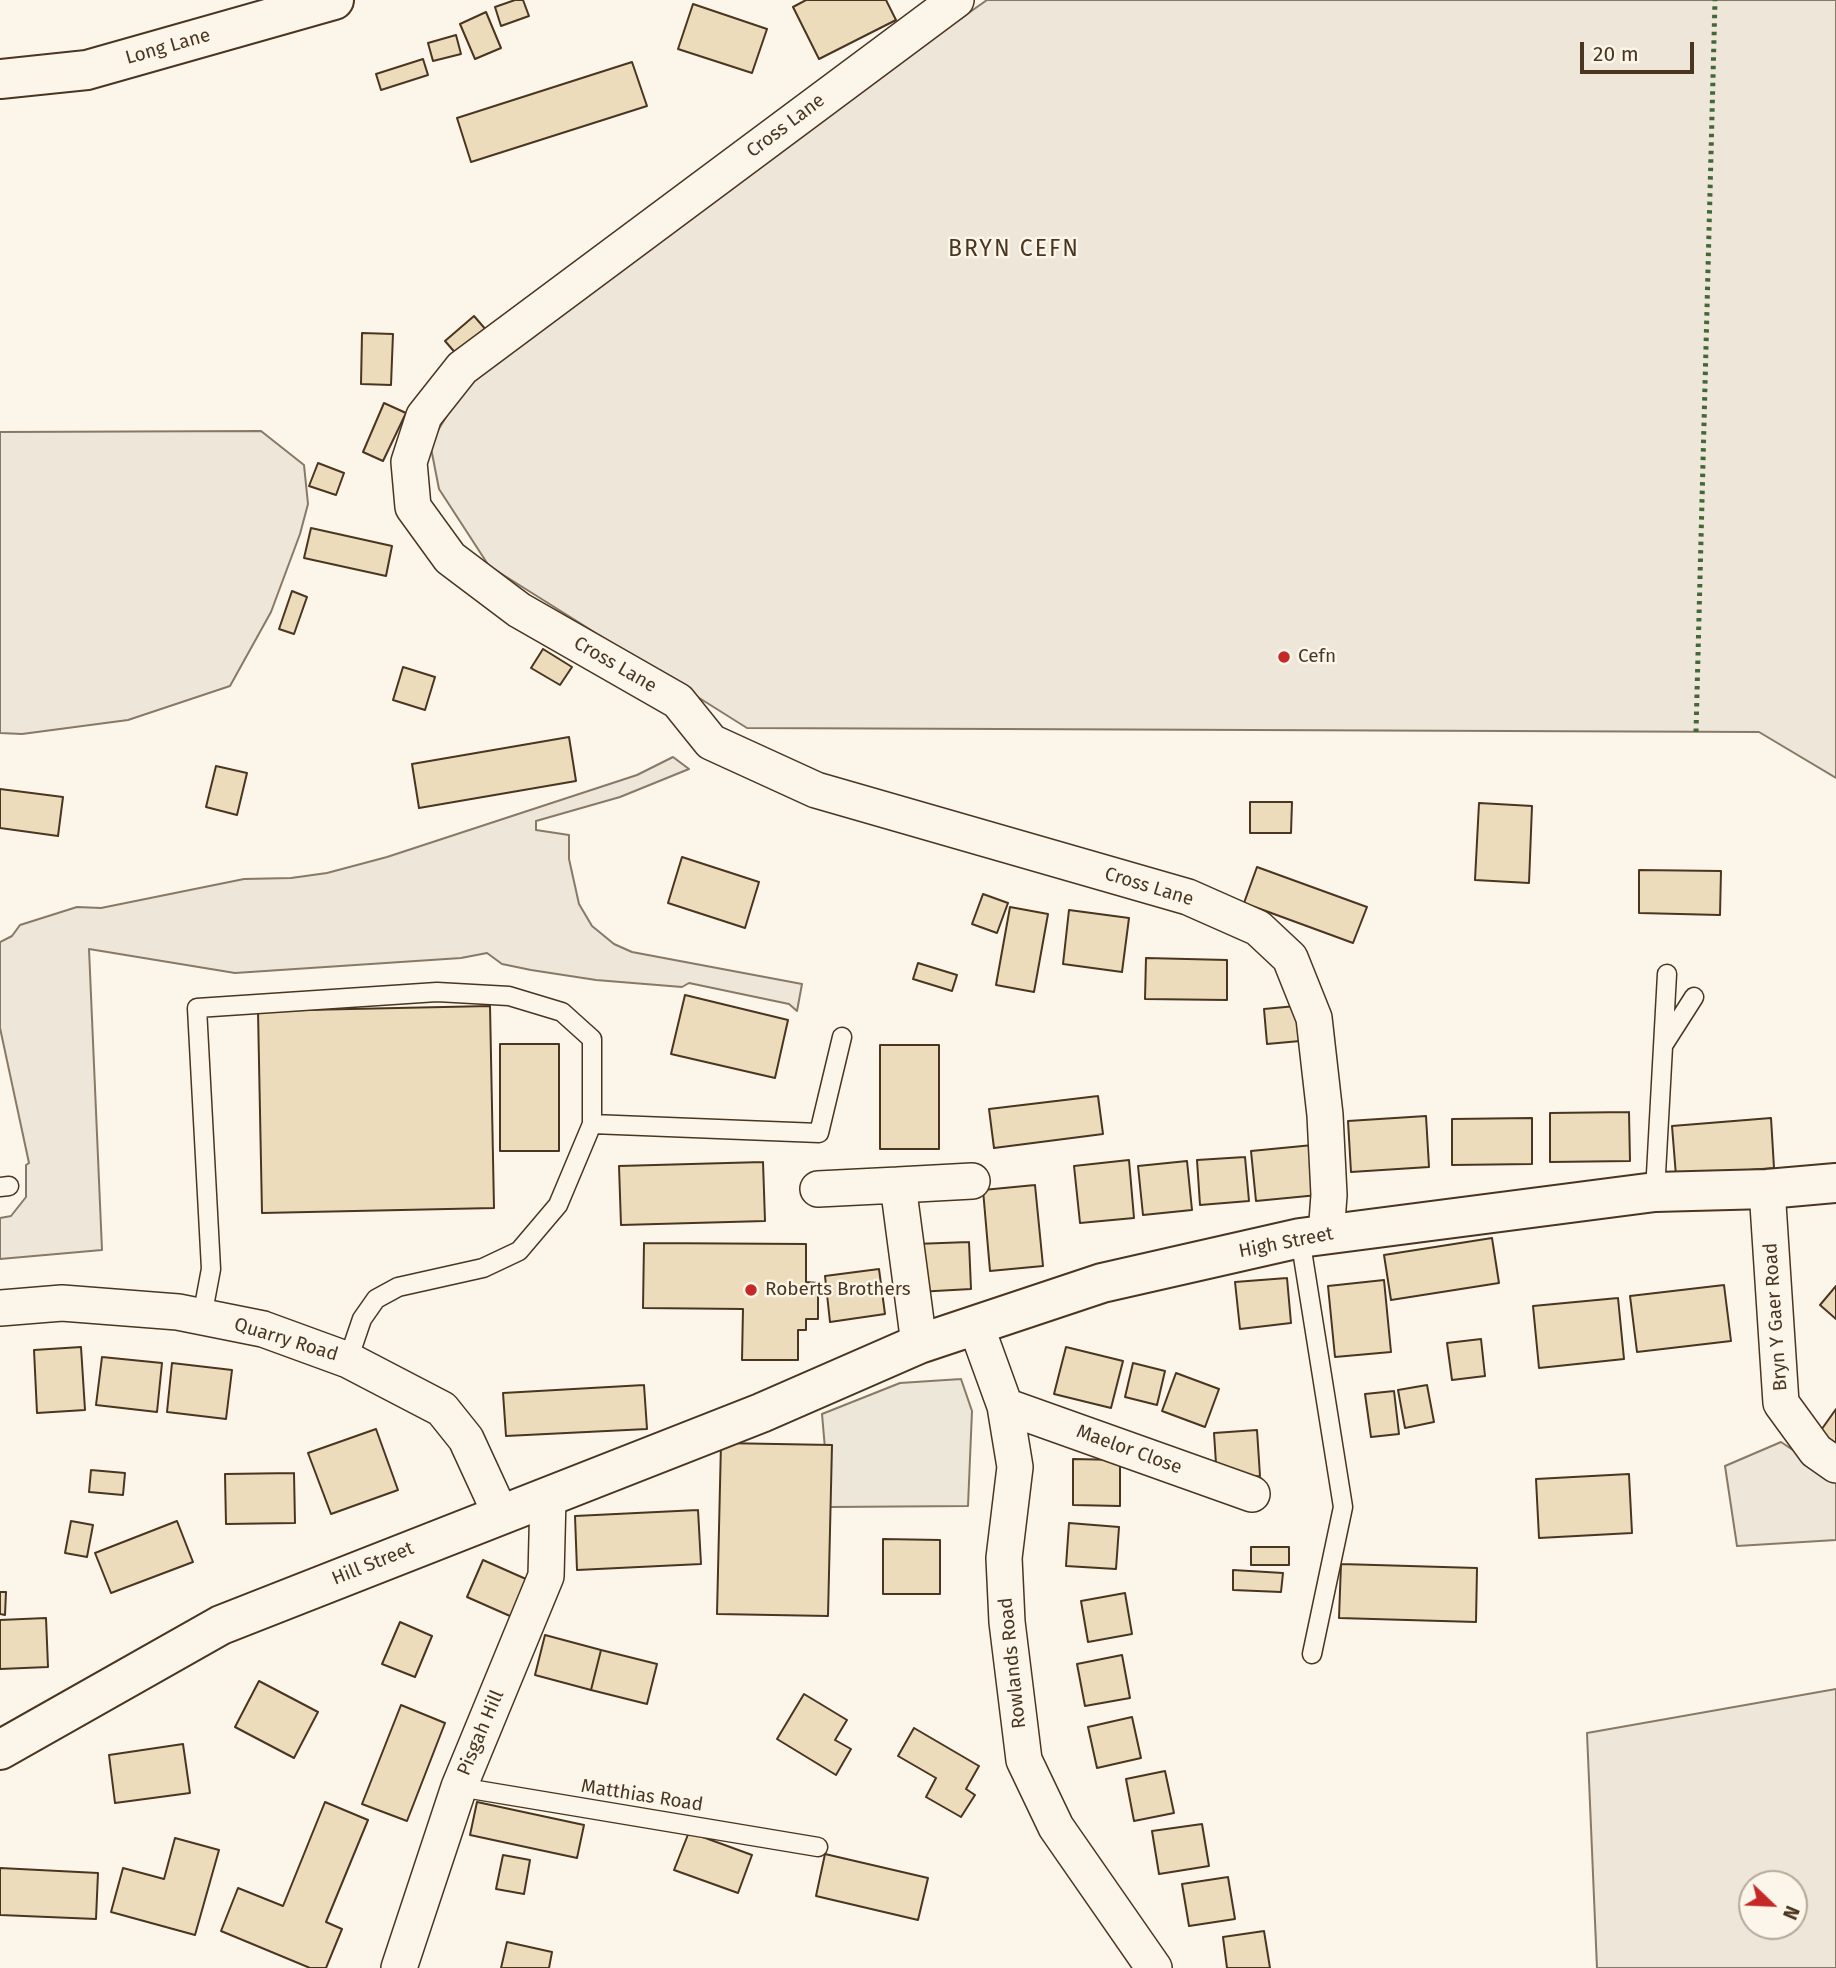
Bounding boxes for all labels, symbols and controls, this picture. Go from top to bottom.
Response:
street label: Long Lane [123,24,213,70]
scale bar [1584,28,1698,72]
text: 20 m [1593,41,1639,67]
street label: Cross Lane [742,89,830,163]
district label: BRYN CEFN [949,236,1079,264]
street label: Cross Lane [570,632,660,698]
place label: Cefn [1298,646,1336,668]
marker: Cefn [1276,649,1292,665]
street label: Cross Lane [1102,863,1196,911]
street label: High Street [1237,1223,1335,1263]
street label: Bryn Y Gaer Road [1759,1242,1793,1392]
place label: Roberts Brothers [765,1279,911,1301]
marker: Roberts Brothers [743,1282,759,1298]
street label: Quarry Road [231,1313,341,1367]
street label: Maelor Close [1073,1420,1185,1480]
street label: Hill Street [329,1537,417,1591]
street label: Rowlands Road [995,1596,1031,1730]
street label: Pisgah Hill [453,1687,509,1779]
street label: Matthias Road [579,1775,705,1817]
north arrow [1738,1870,1808,1940]
text: N [1778,1902,1804,1923]

